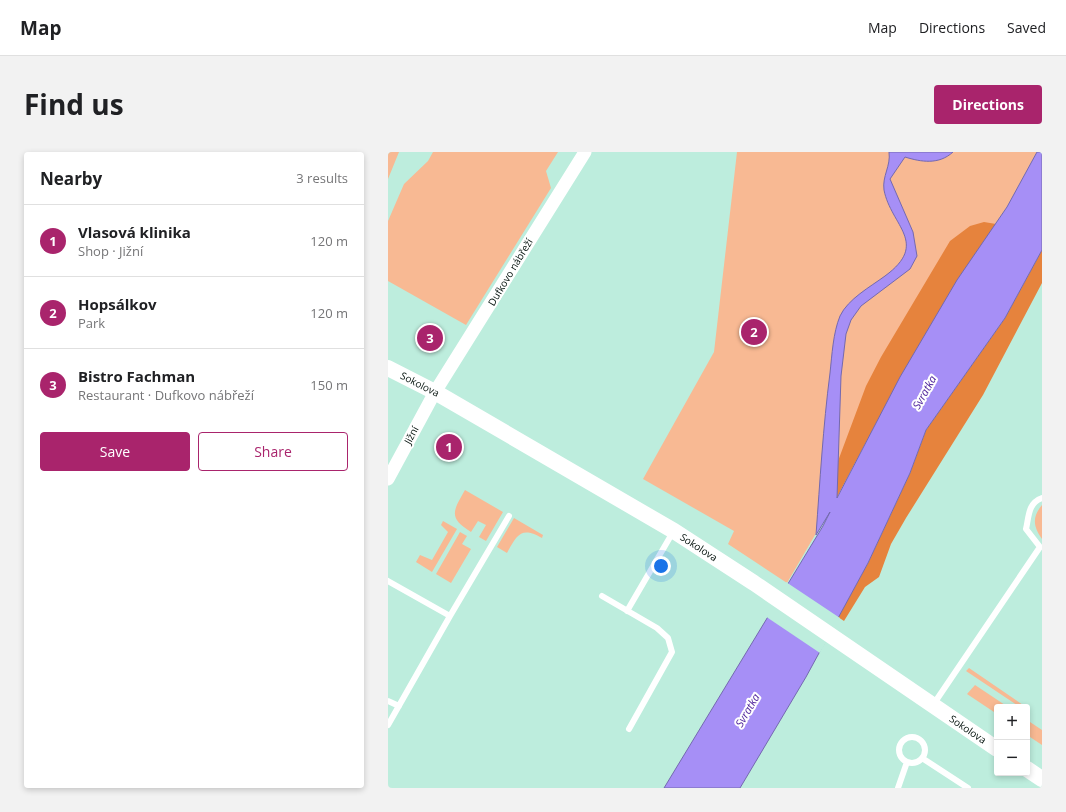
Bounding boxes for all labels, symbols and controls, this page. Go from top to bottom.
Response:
text: Map [20,15,61,41]
text: Map [868,18,897,37]
text: Directions [919,18,985,37]
text: Saved [1007,18,1046,37]
text: Find us [24,85,124,123]
button: Directions [934,85,1042,124]
text: Nearby [40,167,102,190]
text: 3 results [296,169,348,187]
text: Vlasová klinika [78,222,191,242]
text: 1 [49,232,57,250]
text: 120 m [310,232,348,250]
street label: Dufkovo nábřeží [484,235,536,308]
text: Shop · Jižní [78,242,143,260]
text: Hopsálkov [78,294,156,314]
text: 2 [49,304,57,322]
text: 120 m [310,304,348,322]
text: Park [78,314,105,332]
pin: 2 [741,317,767,347]
pin: 3 [417,323,443,353]
text: Bistro Fachman [78,366,195,386]
street label: Sokolova [398,368,442,400]
water label: Svratka [909,372,939,412]
text: 3 [49,376,57,394]
text: 150 m [310,376,348,394]
text: Restaurant · Dufkovo nábřeží [78,386,254,404]
street label: Jižní [400,423,422,447]
button: Save [40,432,190,471]
button: Share [198,432,348,471]
pin: 1 [436,432,462,462]
street label: Sokolova [678,530,720,564]
your location [651,556,671,576]
water label: Svratka [731,690,763,730]
map controls [994,704,1030,776]
button: + [994,704,1030,740]
street label: Sokolova [947,711,989,747]
button: − [994,740,1030,776]

